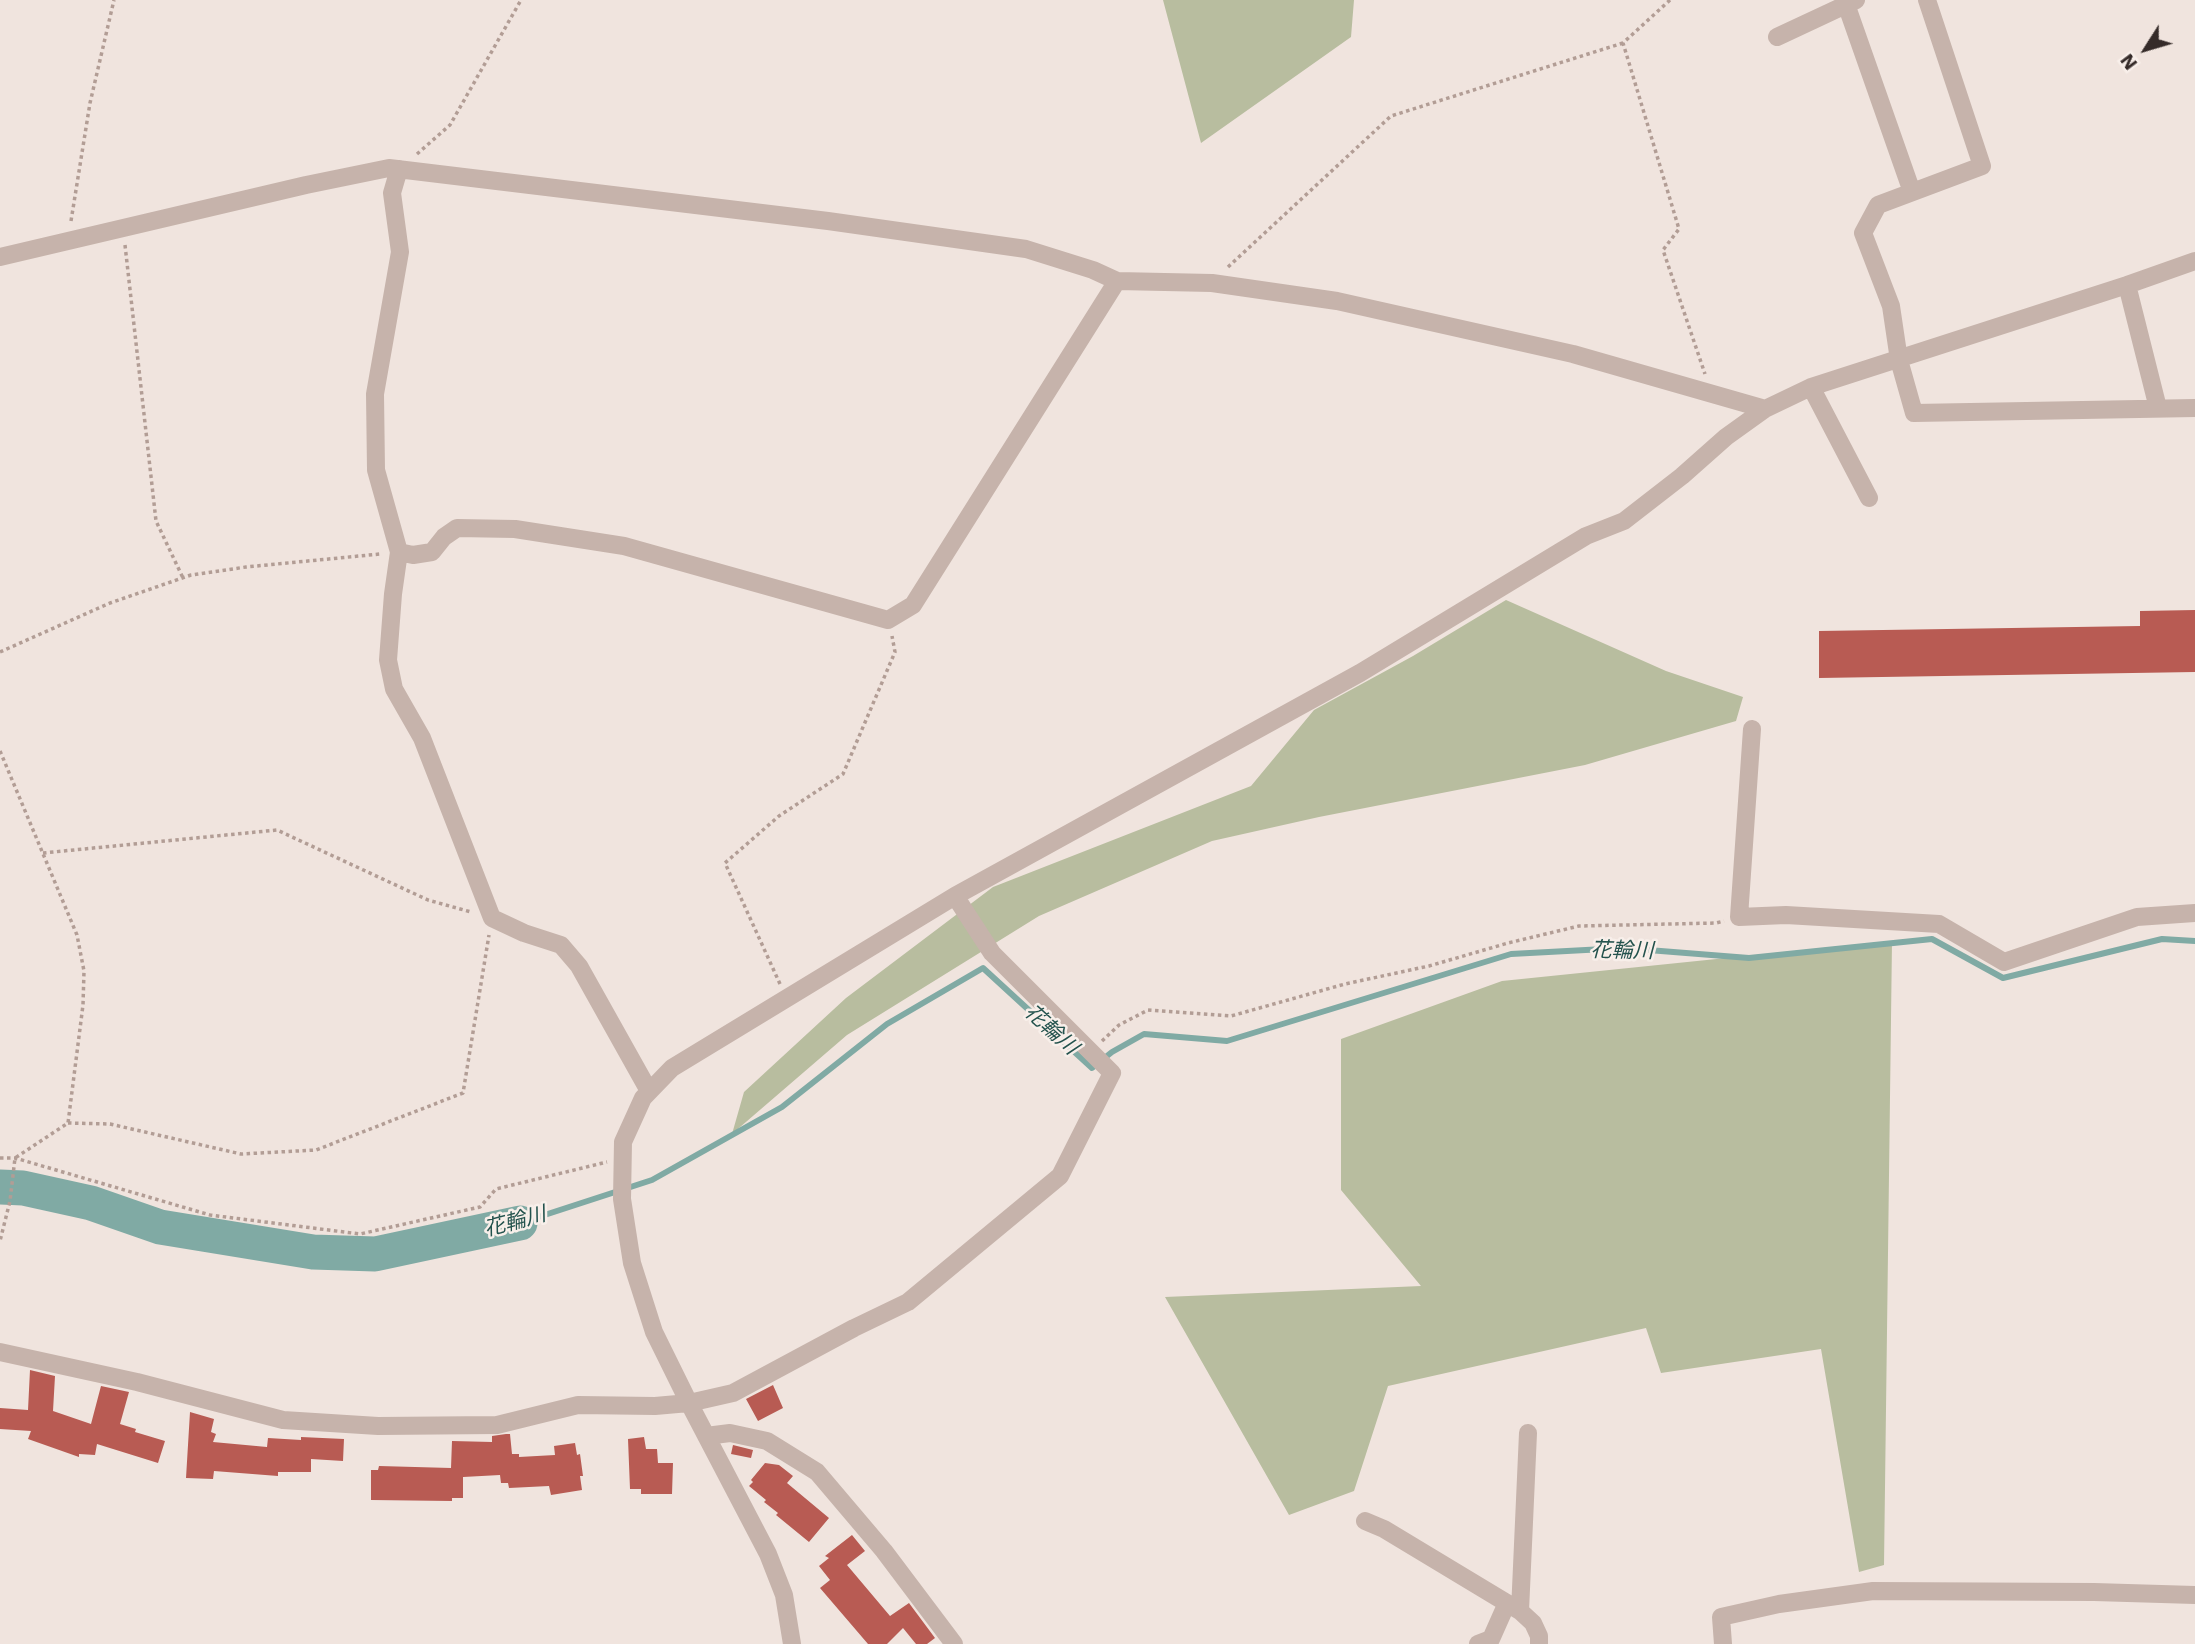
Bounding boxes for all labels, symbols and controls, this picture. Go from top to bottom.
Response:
north arrow [2111,14,2181,84]
text: N [2115,49,2142,74]
water label: 花輪川 [1590,938,1654,964]
water label: 花輪川 [1019,1000,1083,1060]
water label: 花輪川 [481,1202,549,1242]

